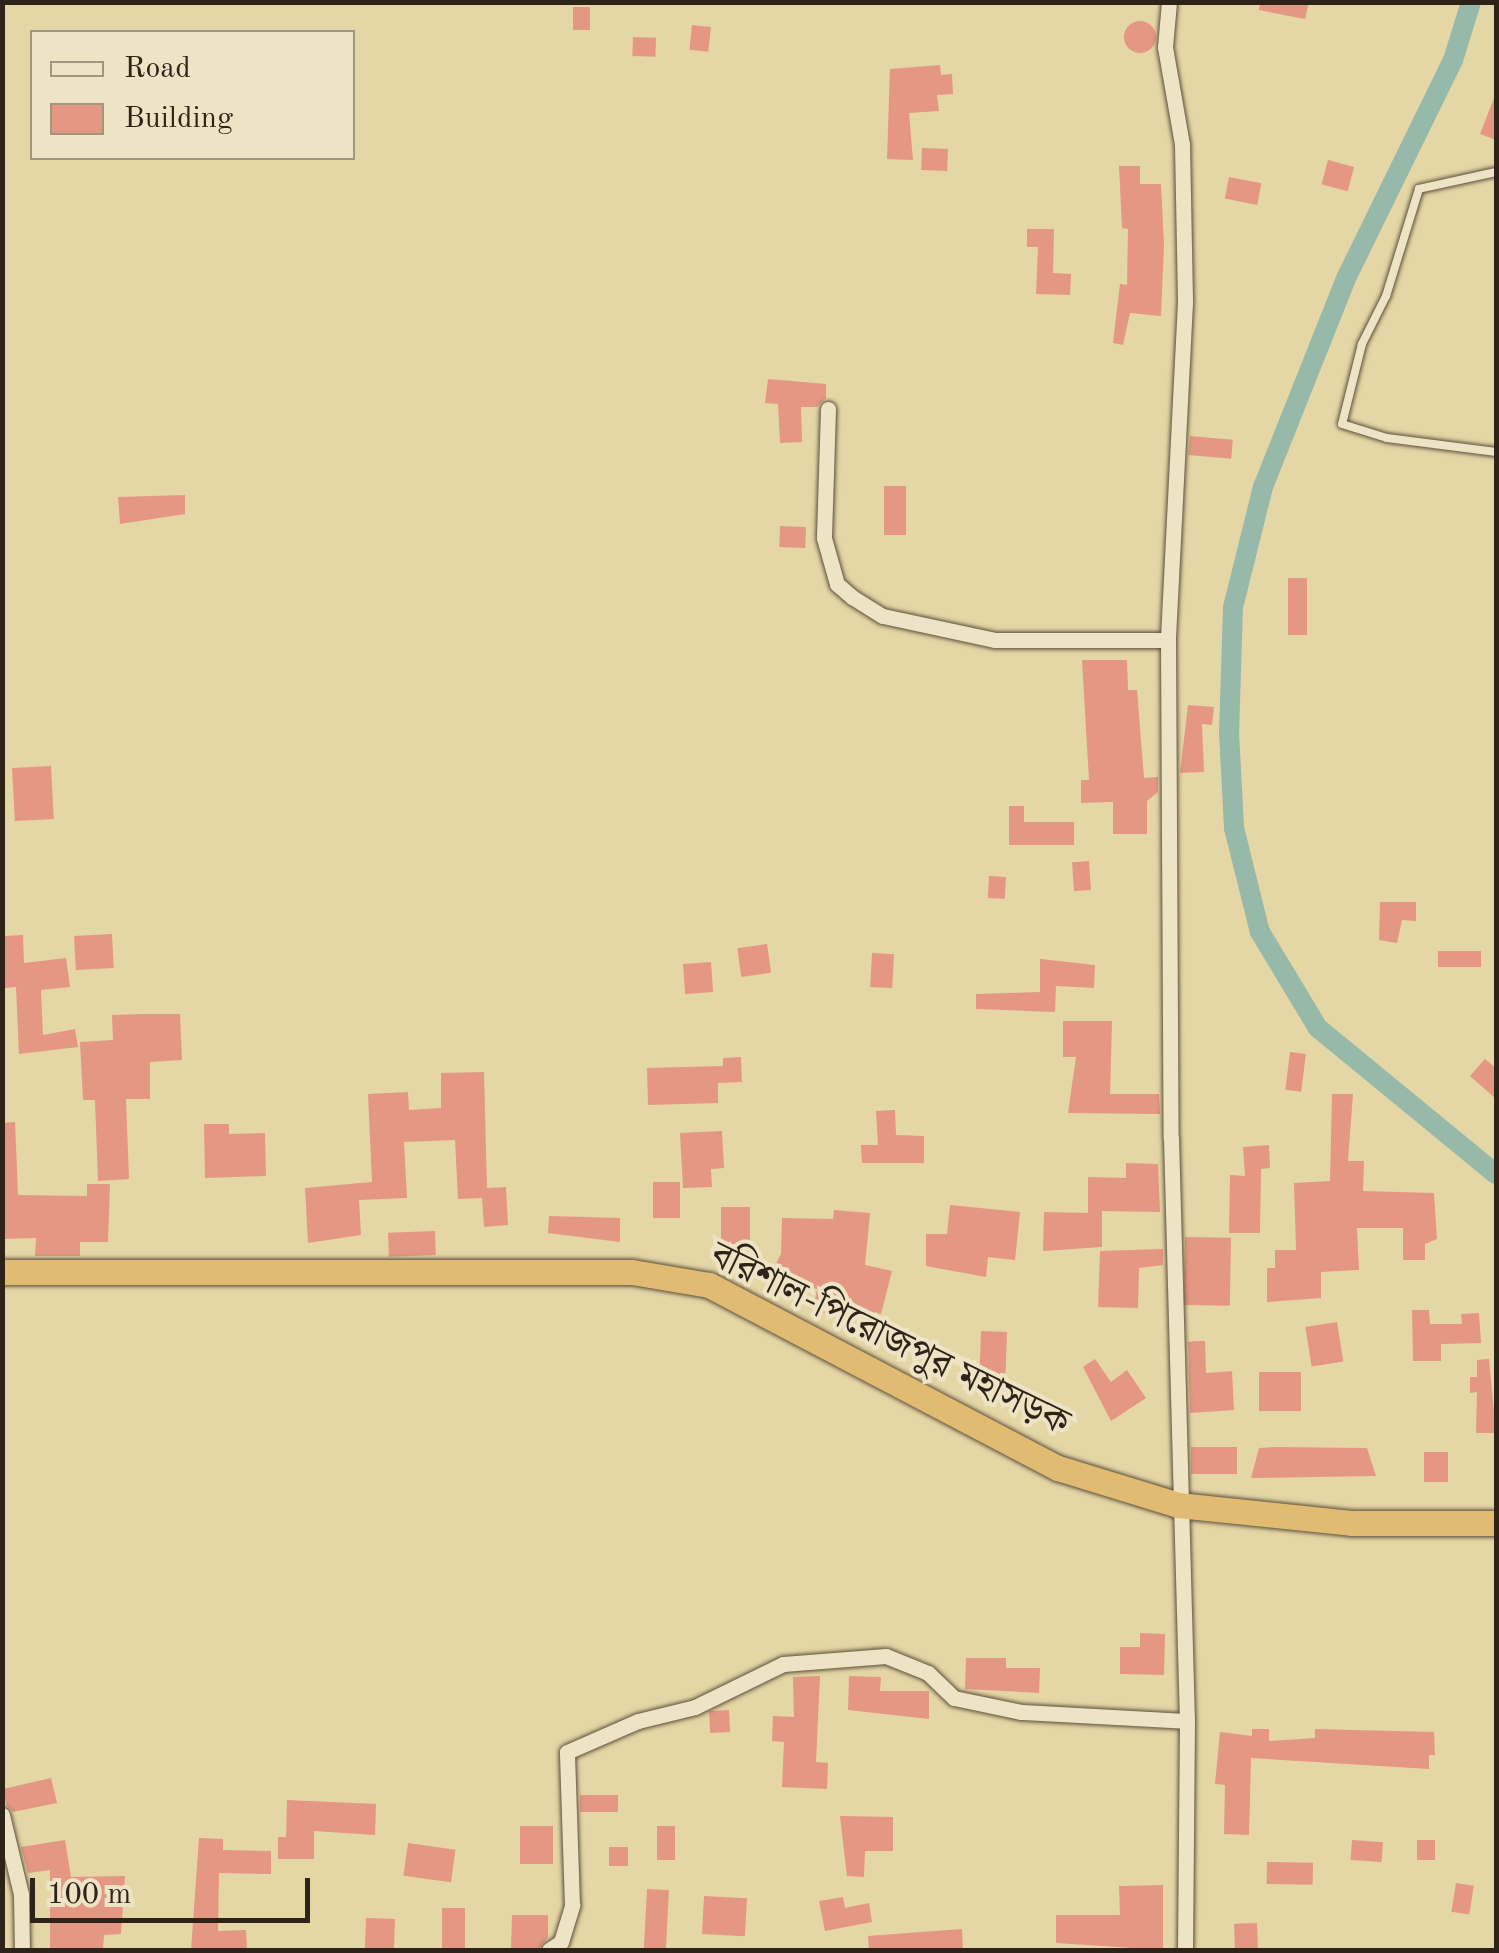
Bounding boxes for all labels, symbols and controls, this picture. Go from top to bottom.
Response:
legend [30,30,355,160]
text: Road [124,54,191,84]
text: Building [124,104,233,134]
street label: বরিশাল-পিরোজপুর মহাসড়ক [702,1234,1076,1448]
scale bar [35,1858,315,1920]
text: 100 m [47,1880,131,1910]

